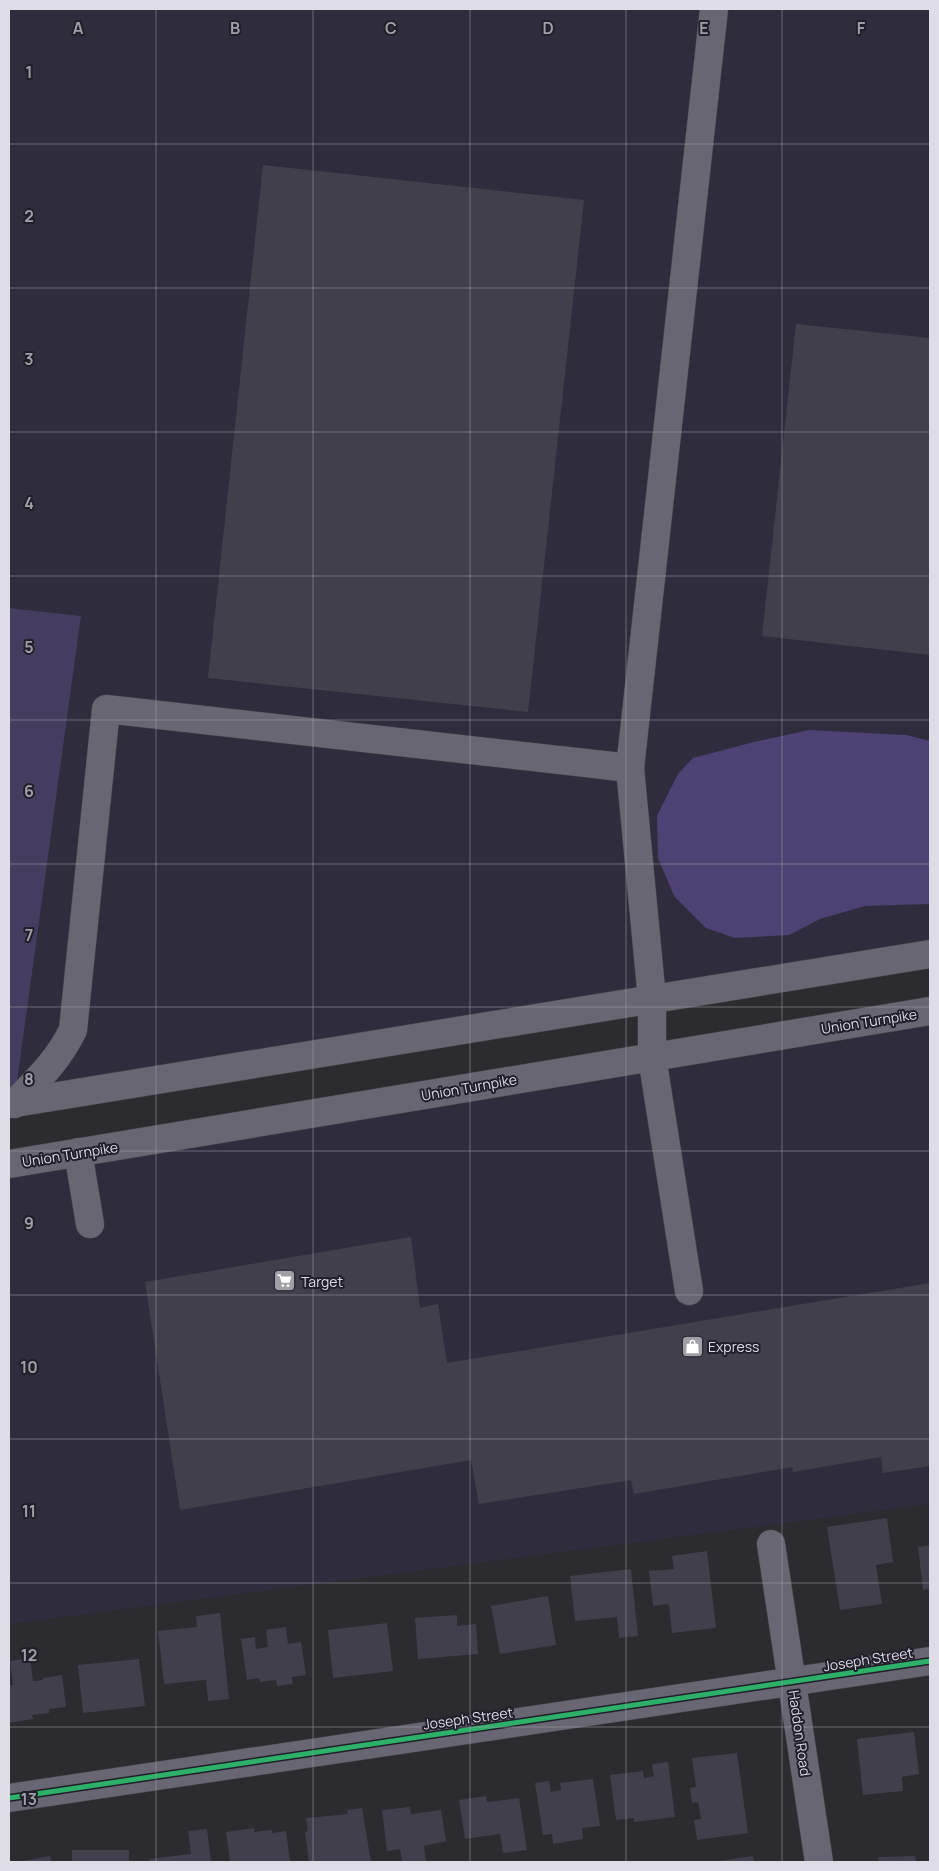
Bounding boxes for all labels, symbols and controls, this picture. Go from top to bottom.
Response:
text: A [73,17,84,39]
text: B [230,17,240,39]
text: C [385,17,397,39]
text: D [542,17,554,39]
text: E [699,17,709,39]
text: F [857,17,866,39]
text: 1 [25,61,33,83]
text: 2 [24,205,34,227]
text: 3 [24,348,34,370]
text: 4 [24,492,34,514]
text: 5 [24,636,34,658]
text: 6 [24,780,34,802]
text: 7 [25,924,33,946]
street label: Union Turnpike [820,1004,918,1038]
text: 8 [24,1068,34,1090]
street label: Union Turnpike [420,1069,518,1105]
street label: Union Turnpike [21,1137,119,1171]
text: 9 [24,1212,34,1234]
supermarket icon: Target [273,1269,297,1293]
place label: Target [301,1272,343,1291]
shop icon: Express [680,1334,704,1358]
place label: Express [708,1337,759,1356]
text: 10 [20,1356,38,1378]
text: 11 [22,1500,36,1522]
street label: Joseph Street [822,1642,915,1675]
text: 12 [21,1644,37,1666]
street label: Haddon Road [785,1689,815,1777]
street label: Joseph Street [422,1702,515,1734]
text: 13 [21,1788,37,1810]

